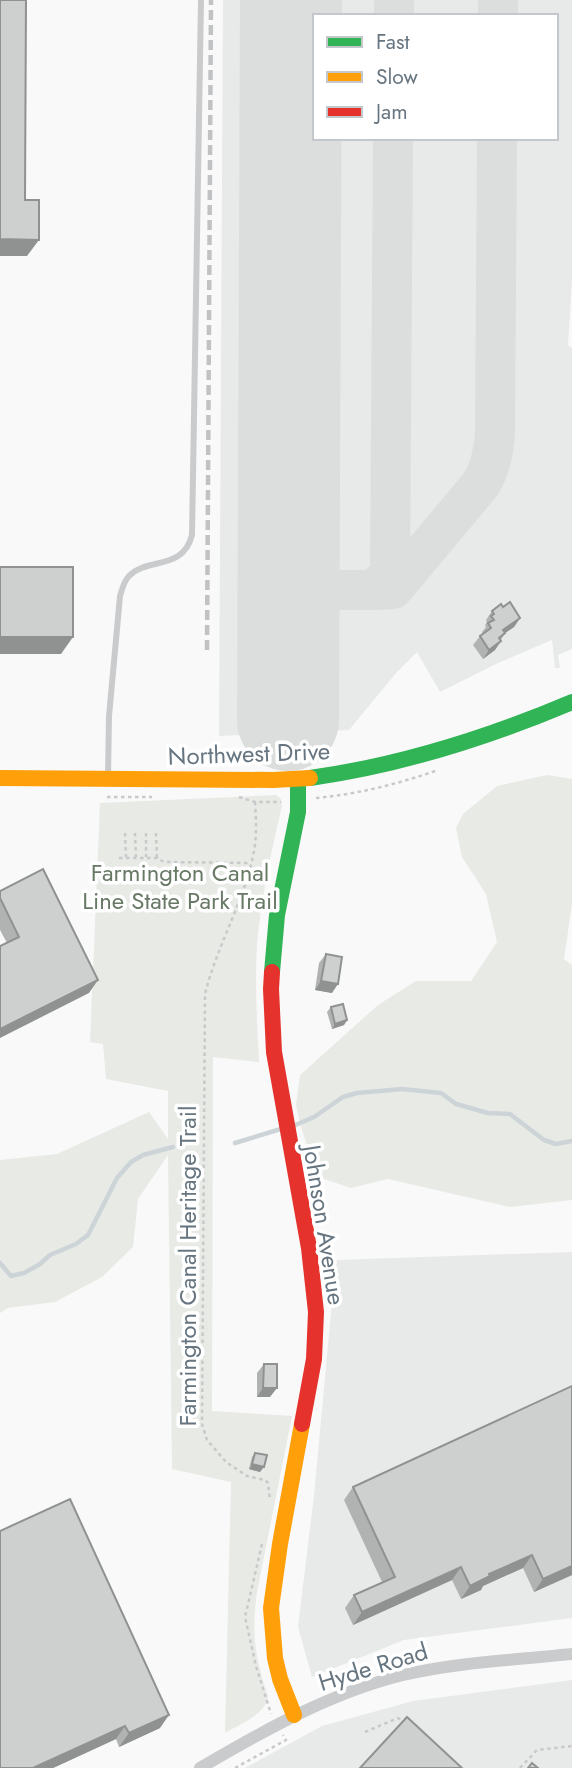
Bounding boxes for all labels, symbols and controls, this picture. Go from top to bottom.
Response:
legend [313,14,558,140]
text: Fast [376,27,409,57]
text: Slow [376,62,418,92]
text: Jam [373,97,408,127]
street label: Northwest Drive [167,733,331,774]
park label: Farmington Canal Line State Park Trail [82,855,278,918]
street label: Farmington Canal Heritage Trail [170,1105,205,1427]
street label: Johnson Avenue [294,1140,354,1307]
street label: Hyde Road [314,1633,432,1700]

